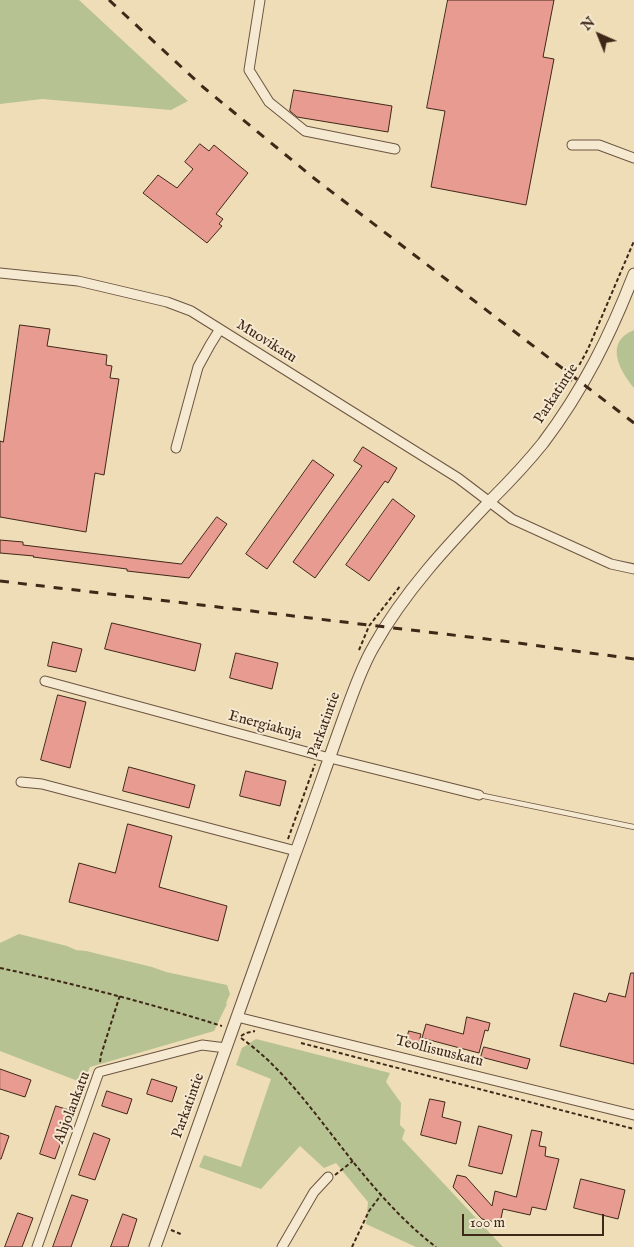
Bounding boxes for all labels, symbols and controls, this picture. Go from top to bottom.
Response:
north arrow [574,10,624,60]
text: N [578,14,599,35]
street label: Muovikatu [233,316,299,368]
street label: Parkatintie [531,361,583,427]
street label: Parkatintie [305,690,345,760]
street label: Energiakuja [226,708,304,744]
street label: Teollisuuskatu [393,1032,485,1072]
street label: Ahjolankatu [51,1069,95,1147]
street label: Parkatintie [169,1071,209,1141]
scale bar [464,1204,606,1236]
text: 100 m [470,1213,505,1232]

